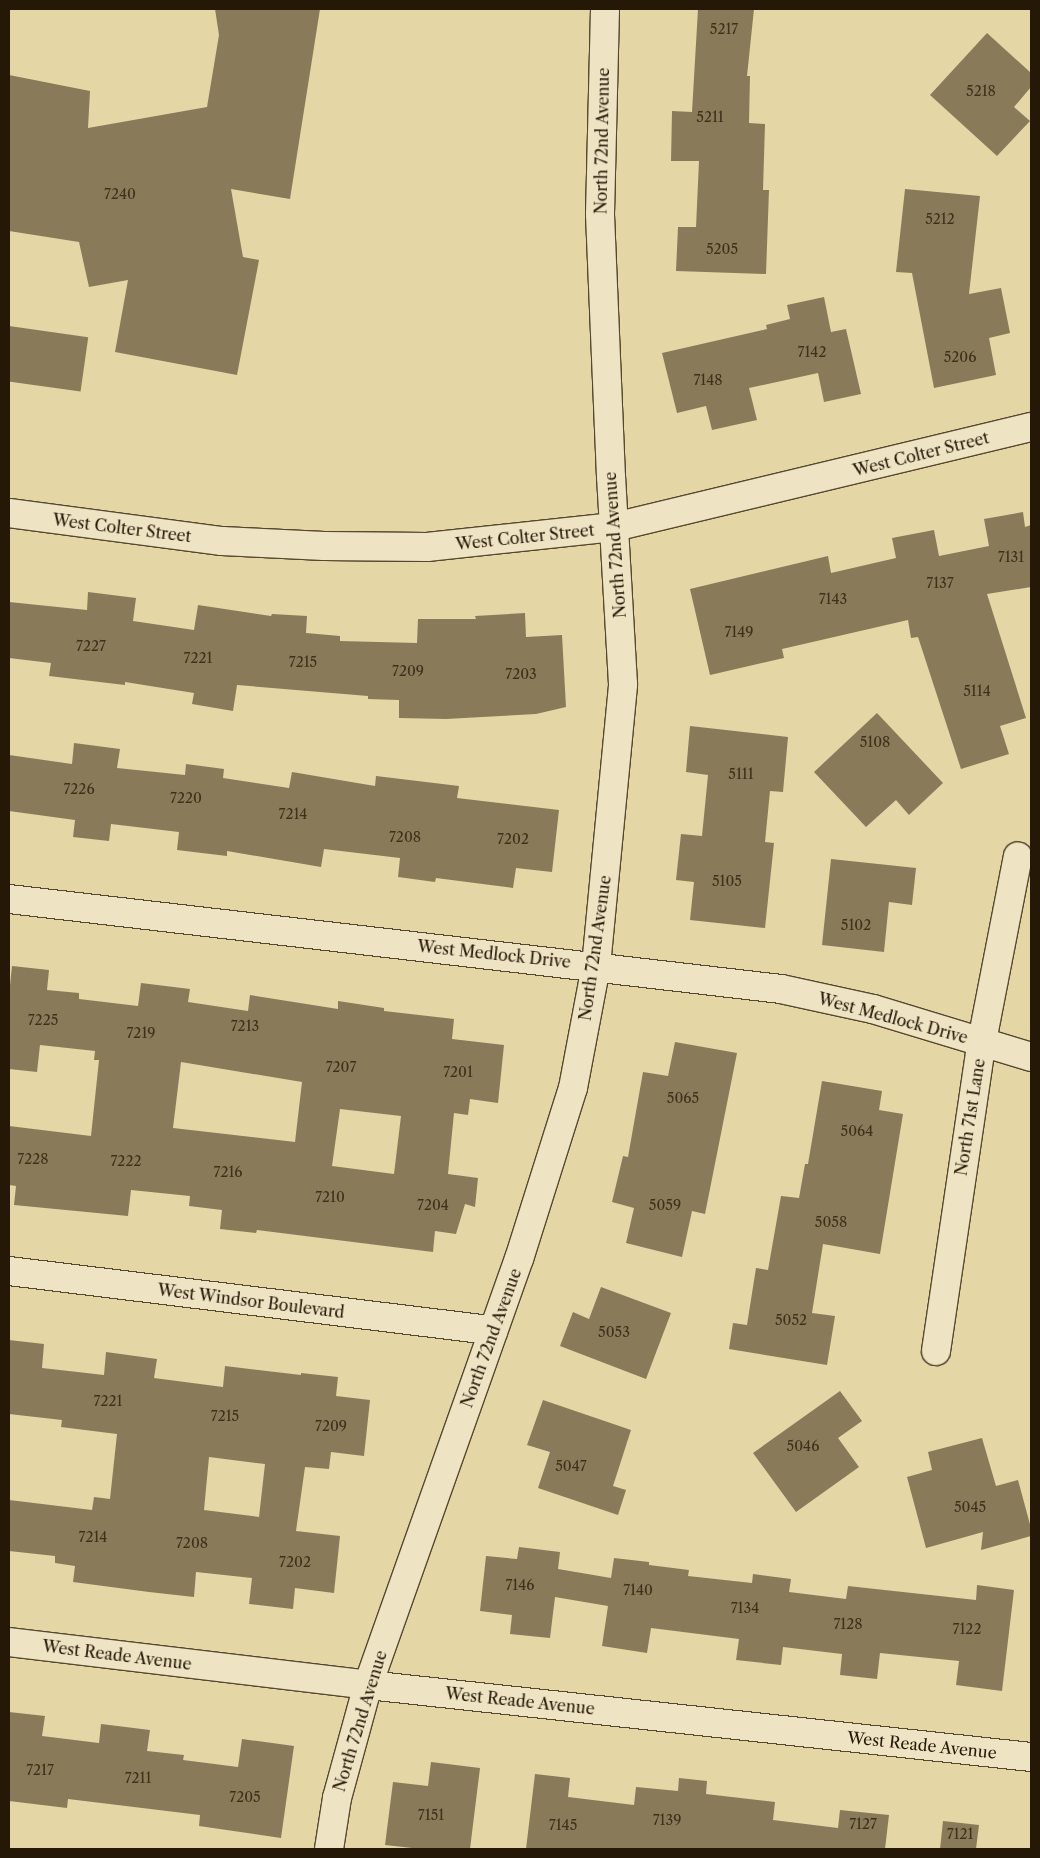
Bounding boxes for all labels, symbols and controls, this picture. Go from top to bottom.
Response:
house number: 5217 [710,21,738,37]
street label: North 72nd Avenue [591,67,613,215]
house number: 5218 [966,83,996,99]
house number: 5211 [696,109,724,125]
house number: 7240 [104,186,136,202]
house number: 5212 [925,211,955,227]
house number: 5205 [706,241,738,257]
house number: 7142 [798,344,826,360]
house number: 5206 [944,349,976,365]
house number: 7148 [693,372,723,388]
street label: West Colter Street [851,428,991,480]
street label: North 72nd Avenue [600,471,630,619]
street label: West Colter Street [51,510,193,546]
street label: West Colter Street [454,520,596,554]
house number: 7131 [998,549,1024,565]
house number: 7137 [926,575,954,591]
house number: 7143 [819,591,847,607]
house number: 7149 [724,624,754,640]
house number: 7227 [76,638,106,654]
house number: 7221 [184,650,212,666]
house number: 7215 [289,654,317,670]
house number: 7209 [392,663,424,679]
house number: 7203 [505,666,537,682]
house number: 5114 [963,683,991,699]
house number: 5108 [860,734,890,750]
house number: 5111 [728,766,754,782]
house number: 7226 [63,781,95,797]
house number: 7220 [170,790,202,806]
house number: 7214 [279,806,307,822]
house number: 7208 [389,829,421,845]
house number: 7202 [497,831,529,847]
house number: 5105 [712,873,742,889]
street label: North 72nd Avenue [575,874,615,1022]
house number: 5102 [841,917,871,933]
street label: West Medlock Drive [416,936,572,972]
street label: West Medlock Drive [816,989,970,1047]
house number: 7225 [28,1012,58,1028]
house number: 7213 [231,1018,259,1034]
house number: 7219 [126,1025,156,1041]
street label: North 71st Lane [951,1057,989,1177]
house number: 7207 [326,1059,356,1075]
house number: 7201 [443,1064,473,1080]
house number: 5065 [667,1090,699,1106]
house number: 5064 [841,1123,873,1139]
house number: 7228 [17,1151,49,1167]
house number: 7222 [110,1153,142,1169]
house number: 7216 [213,1164,243,1180]
house number: 7210 [315,1189,345,1205]
house number: 7204 [417,1197,449,1213]
house number: 5059 [649,1197,681,1213]
house number: 5058 [815,1214,847,1230]
street label: North 72nd Avenue [457,1266,525,1410]
street label: West Windsor Boulevard [156,1280,346,1322]
house number: 5052 [775,1312,807,1328]
house number: 5053 [598,1324,630,1340]
house number: 7221 [94,1393,122,1409]
house number: 7215 [211,1408,239,1424]
house number: 7209 [315,1418,347,1434]
house number: 5046 [787,1438,819,1454]
house number: 5047 [555,1458,587,1474]
house number: 5045 [954,1499,986,1515]
house number: 7214 [79,1529,107,1545]
house number: 7208 [176,1535,208,1551]
house number: 7202 [279,1554,311,1570]
house number: 7146 [505,1577,535,1593]
house number: 7140 [623,1582,653,1598]
house number: 7134 [731,1600,759,1616]
house number: 7128 [833,1616,863,1632]
house number: 7122 [953,1621,981,1637]
street label: West Reade Avenue [41,1636,193,1674]
street label: North 72nd Avenue [329,1648,391,1794]
street label: West Reade Avenue [444,1684,596,1718]
street label: West Reade Avenue [846,1728,998,1762]
house number: 7217 [26,1762,54,1778]
house number: 7211 [125,1770,151,1786]
house number: 7205 [229,1789,261,1805]
house number: 7151 [418,1807,444,1823]
house number: 7139 [653,1812,681,1828]
house number: 7127 [849,1816,877,1832]
house number: 7145 [549,1817,577,1833]
house number: 7121 [947,1826,973,1842]

